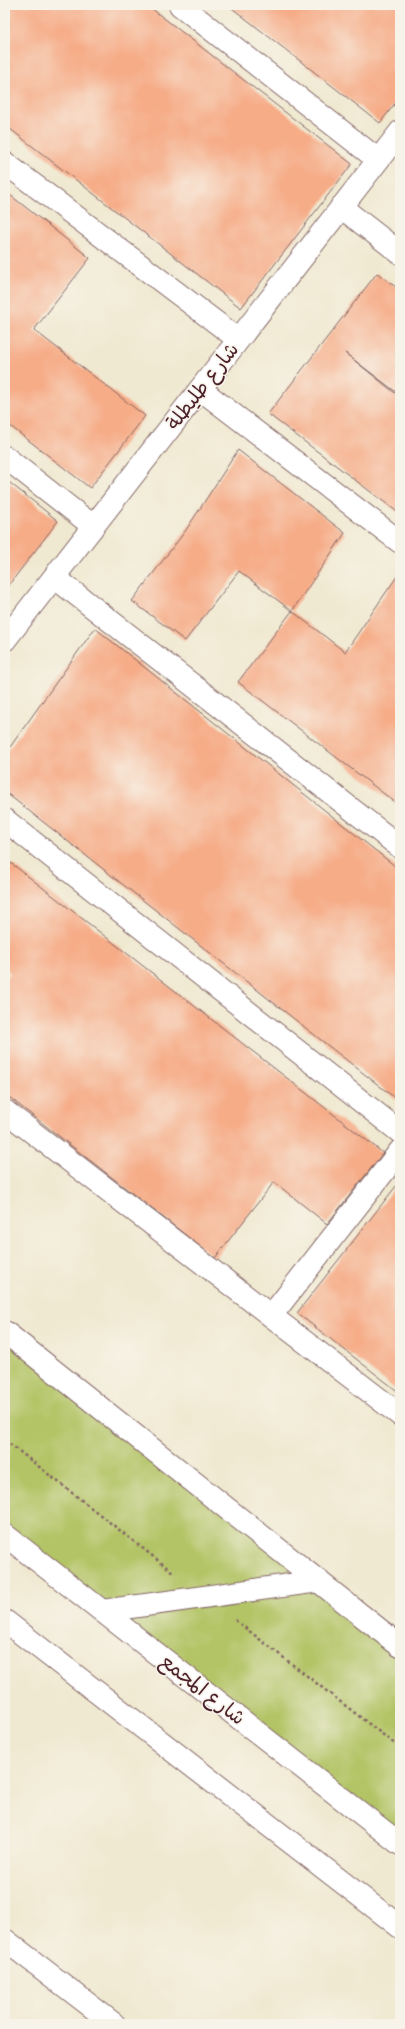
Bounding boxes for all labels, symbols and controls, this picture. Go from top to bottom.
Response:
street label: شارع طليطلة [161,338,245,436]
street label: شارع المجمع [154,1648,250,1732]

